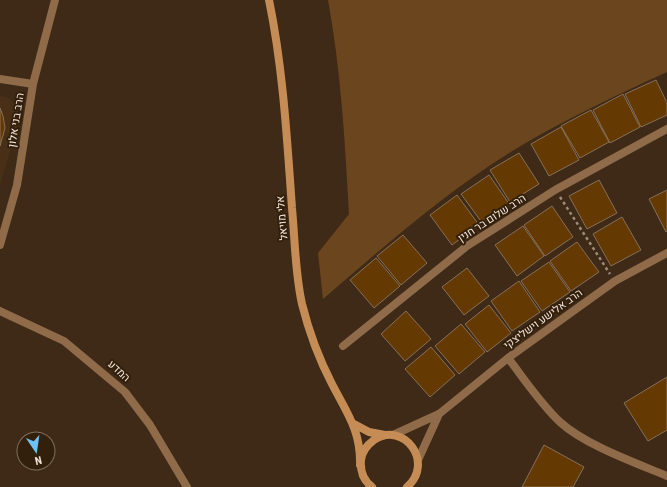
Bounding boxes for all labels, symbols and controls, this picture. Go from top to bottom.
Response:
street label: הרב בני אלון [5,92,27,148]
street label: הרב שלום בר חנין [456,191,528,245]
street label: אלי מויאל [274,195,290,241]
street label: הרב אלישע וישליצקי [501,286,585,352]
street label: המדע [105,358,133,384]
north arrow [16,431,56,471]
text: N [33,453,43,467]

